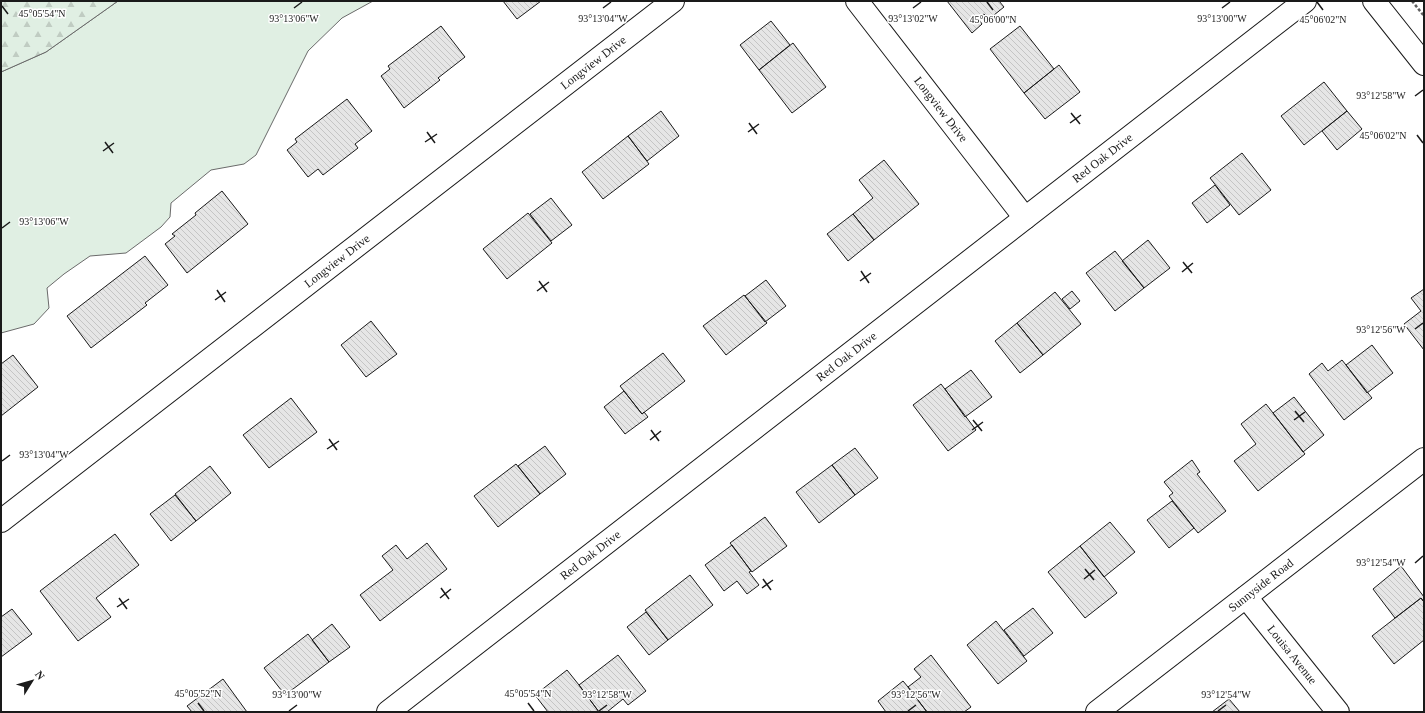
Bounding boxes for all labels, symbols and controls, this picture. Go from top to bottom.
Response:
text: 45°05'54"N [18,8,66,19]
text: 93°13'06"W [269,13,319,24]
text: 93°13'04"W [578,13,628,24]
text: 93°13'02"W [888,13,938,24]
text: 93°13'00"W [1197,13,1247,24]
text: 45°06'00"N [969,14,1017,25]
text: 45°06'02"N [1299,14,1347,25]
street label: Longview Drive [558,33,629,92]
street label: Longview Drive [911,74,971,145]
text: 93°12'58"W [1356,90,1406,101]
street label: Red Oak Drive [1069,130,1135,186]
text: 45°06'02"N [1359,130,1407,141]
text: 93°13'06"W [19,216,69,227]
street label: Longview Drive [302,231,373,291]
text: 93°12'56"W [1356,324,1406,335]
street label: Red Oak Drive [813,329,879,384]
text: 93°13'04"W [19,449,69,460]
street label: Red Oak Drive [557,527,623,583]
street label: Sunnyside Road [1225,556,1296,615]
text: 93°12'54"W [1356,557,1406,568]
street label: Louisa Avenue [1264,623,1320,687]
north arrow [12,661,52,701]
text: N [33,668,47,682]
text: 45°05'52"N [174,688,222,699]
text: 45°05'54"N [504,688,552,699]
text: 93°13'00"W [272,689,322,700]
text: 93°12'58"W [582,689,632,700]
text: 93°12'56"W [891,689,941,700]
text: 93°12'54"W [1201,689,1251,700]

